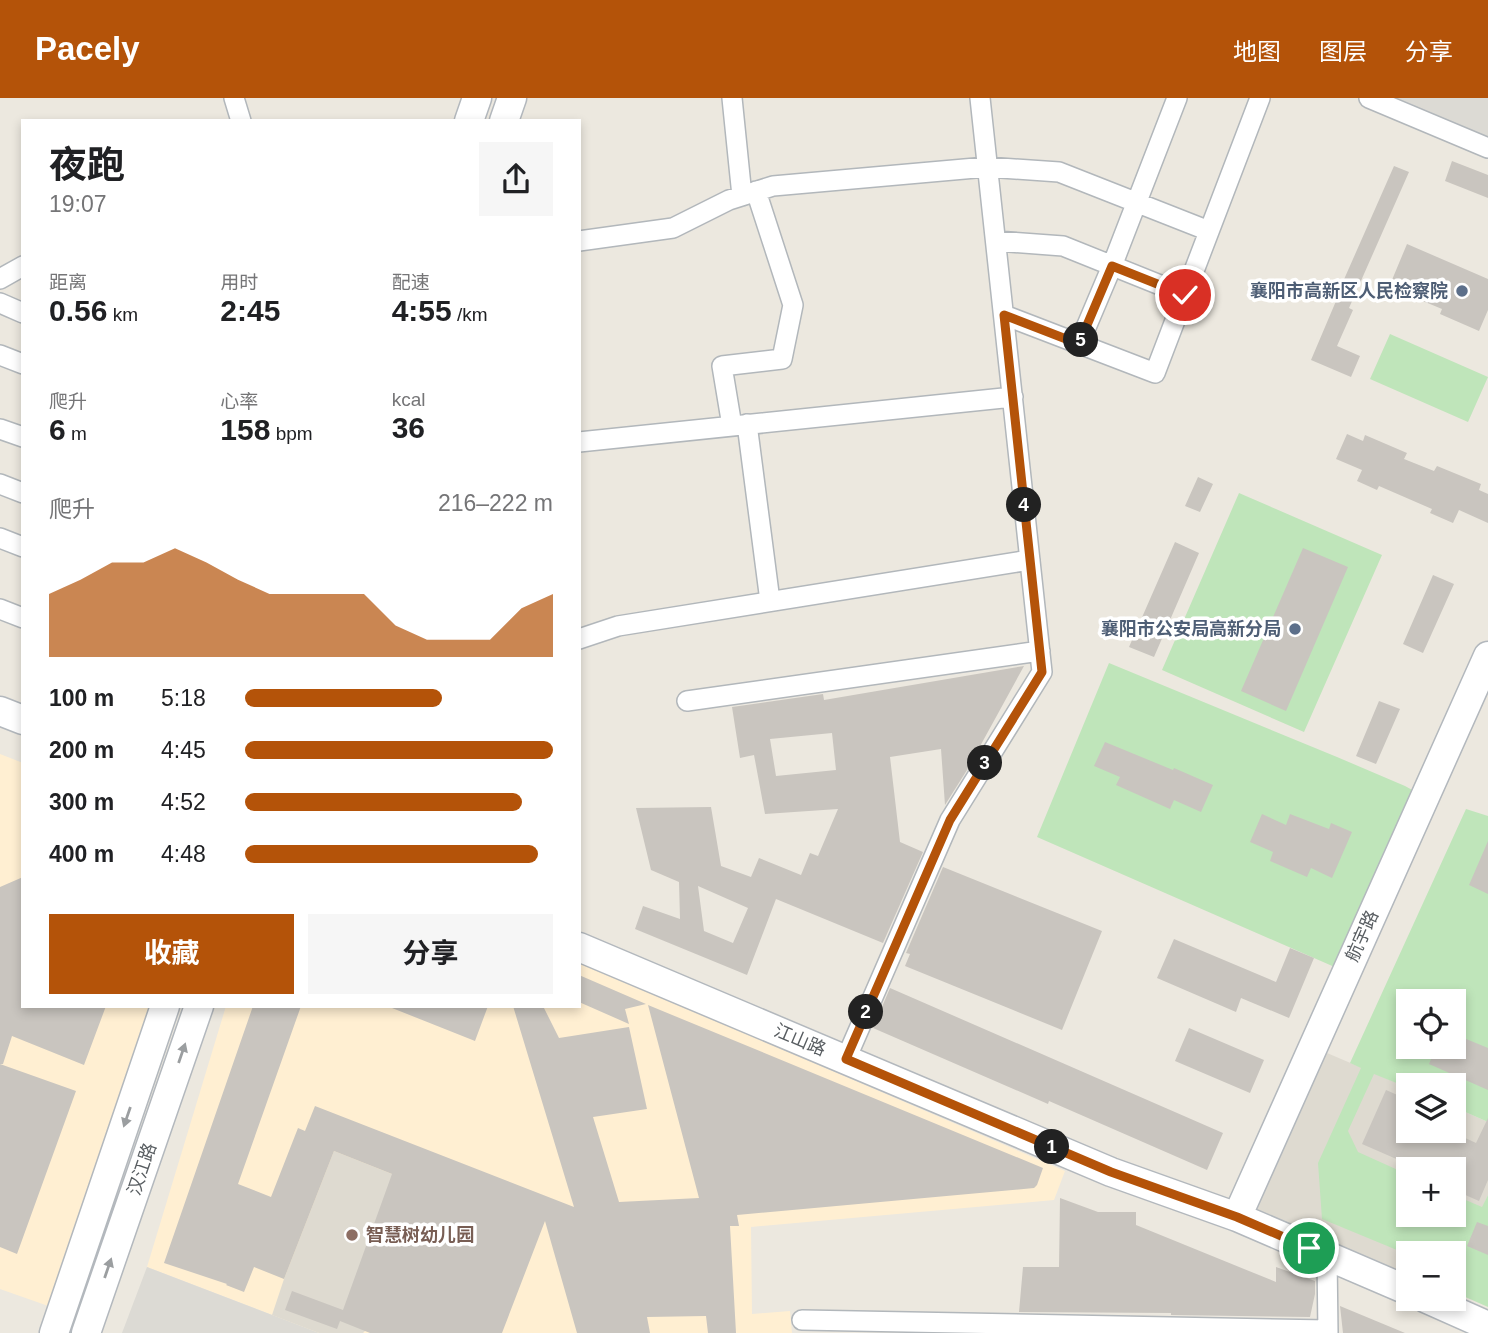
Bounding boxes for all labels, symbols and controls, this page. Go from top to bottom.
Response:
text: Pacely [35,30,140,67]
text: 地图 [1233,38,1281,65]
text: 图层 [1319,38,1367,65]
text: 分享 [1405,38,1453,65]
button: share [479,142,553,216]
text: 夜跑 [49,144,125,186]
text: 19:07 [49,191,107,217]
pin [1155,265,1215,325]
text: 距离 [49,272,87,293]
text: 用时 [220,272,258,293]
text: 配速 [392,272,430,293]
icon: check [1166,276,1204,314]
place label: 襄阳市高新区人民检察院 [1250,281,1448,301]
marker: 襄阳市高新区人民检察院 [1454,283,1470,299]
text: 0.56 [49,294,107,327]
text: 2:45 [220,294,280,327]
text: 4:55 [392,294,452,327]
text: km [107,304,138,325]
text: /km [452,304,488,325]
pin: 5 [1064,322,1098,358]
text: 5 [1075,329,1086,350]
text: kcal [392,389,425,410]
text: 爬升 [49,391,87,412]
text: 心率 [220,391,258,412]
text: 36 [392,411,425,444]
text: 6 [49,413,66,446]
text: 158 [220,413,270,446]
text: m [66,423,87,444]
text: bpm [270,423,313,444]
pin: 4 [1006,488,1042,522]
text: 216–222 m [438,490,553,516]
text: 4 [1018,494,1029,515]
text: 爬升 [49,496,95,522]
place label: 襄阳市公安局高新分局 [1101,619,1281,639]
marker: 襄阳市公安局高新分局 [1287,621,1303,637]
text: 100 m [49,685,114,711]
text: 5:18 [161,685,206,711]
text: 200 m [49,737,114,763]
text: 4:45 [161,737,206,763]
pin: 3 [968,746,1002,780]
text: 3 [979,752,990,773]
text: 300 m [49,789,114,815]
text: 4:52 [161,789,206,815]
text: 400 m [49,841,114,867]
text: 4:48 [161,841,206,867]
street label: 航宇路 [1342,907,1382,965]
button: 收藏 [49,914,294,994]
button: 分享 [308,914,553,994]
map controls [1396,989,1466,1311]
button: locate [1396,989,1466,1059]
pin: 2 [848,995,884,1030]
text: 2 [860,1001,871,1022]
street label: 江山路 [771,1020,829,1060]
one-way arrow [177,1043,188,1064]
button: layers [1396,1073,1466,1143]
one-way arrow [121,1107,132,1128]
pin: 1 [1034,1130,1070,1164]
text: 1 [1046,1136,1057,1157]
street label: 汉江路 [124,1140,160,1198]
button: + [1396,1157,1466,1227]
pin [1279,1218,1339,1278]
place label: 智慧树幼儿园 [366,1225,474,1245]
marker: 智慧树幼儿园 [344,1227,360,1243]
icon: arrive [1290,1229,1328,1267]
button: − [1396,1241,1466,1311]
one-way arrow [103,1258,114,1279]

